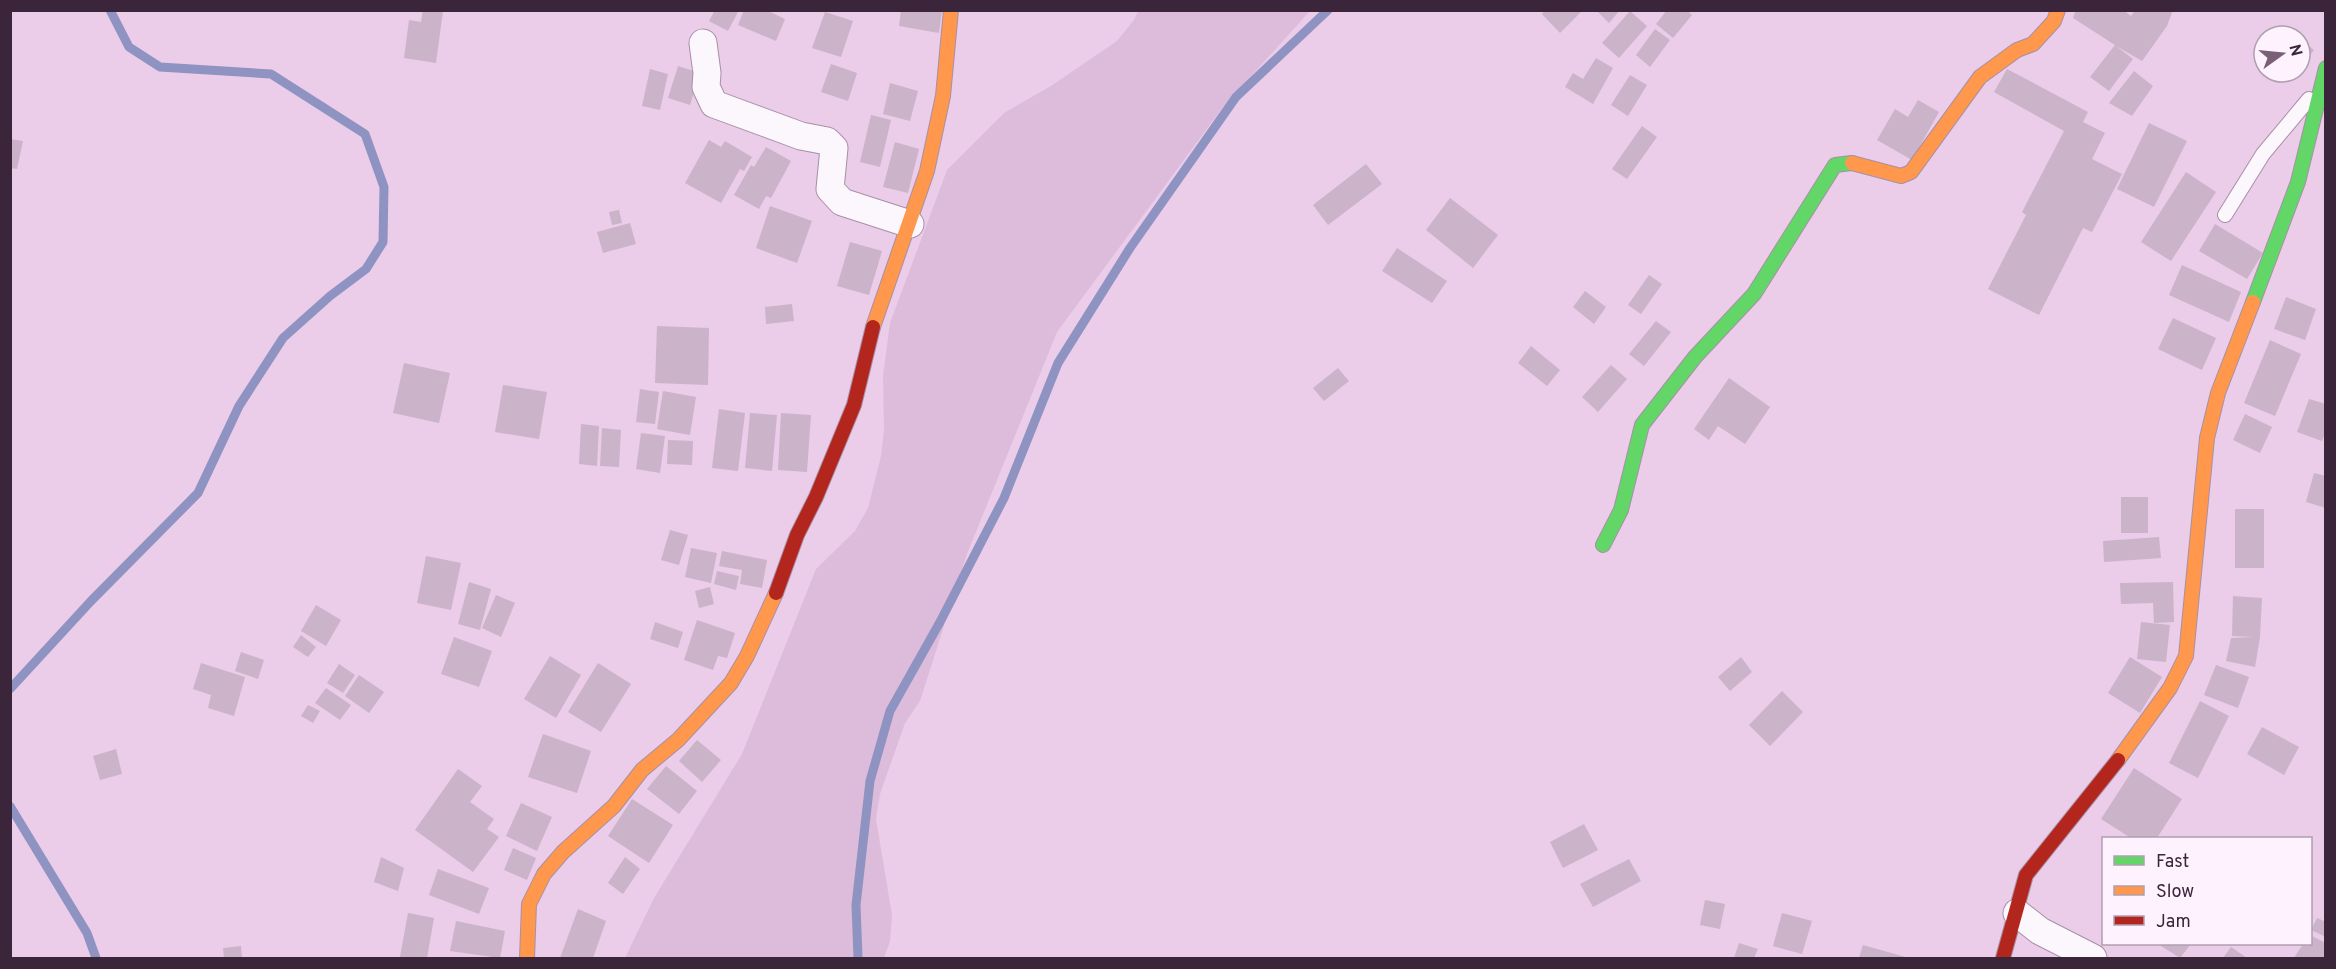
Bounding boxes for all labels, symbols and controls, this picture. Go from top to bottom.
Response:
north arrow [2252,24,2312,84]
text: N [2283,42,2306,59]
legend [2102,837,2312,945]
text: Fast [2156,851,2189,874]
text: Slow [2156,881,2194,904]
text: Jam [2156,911,2191,934]

